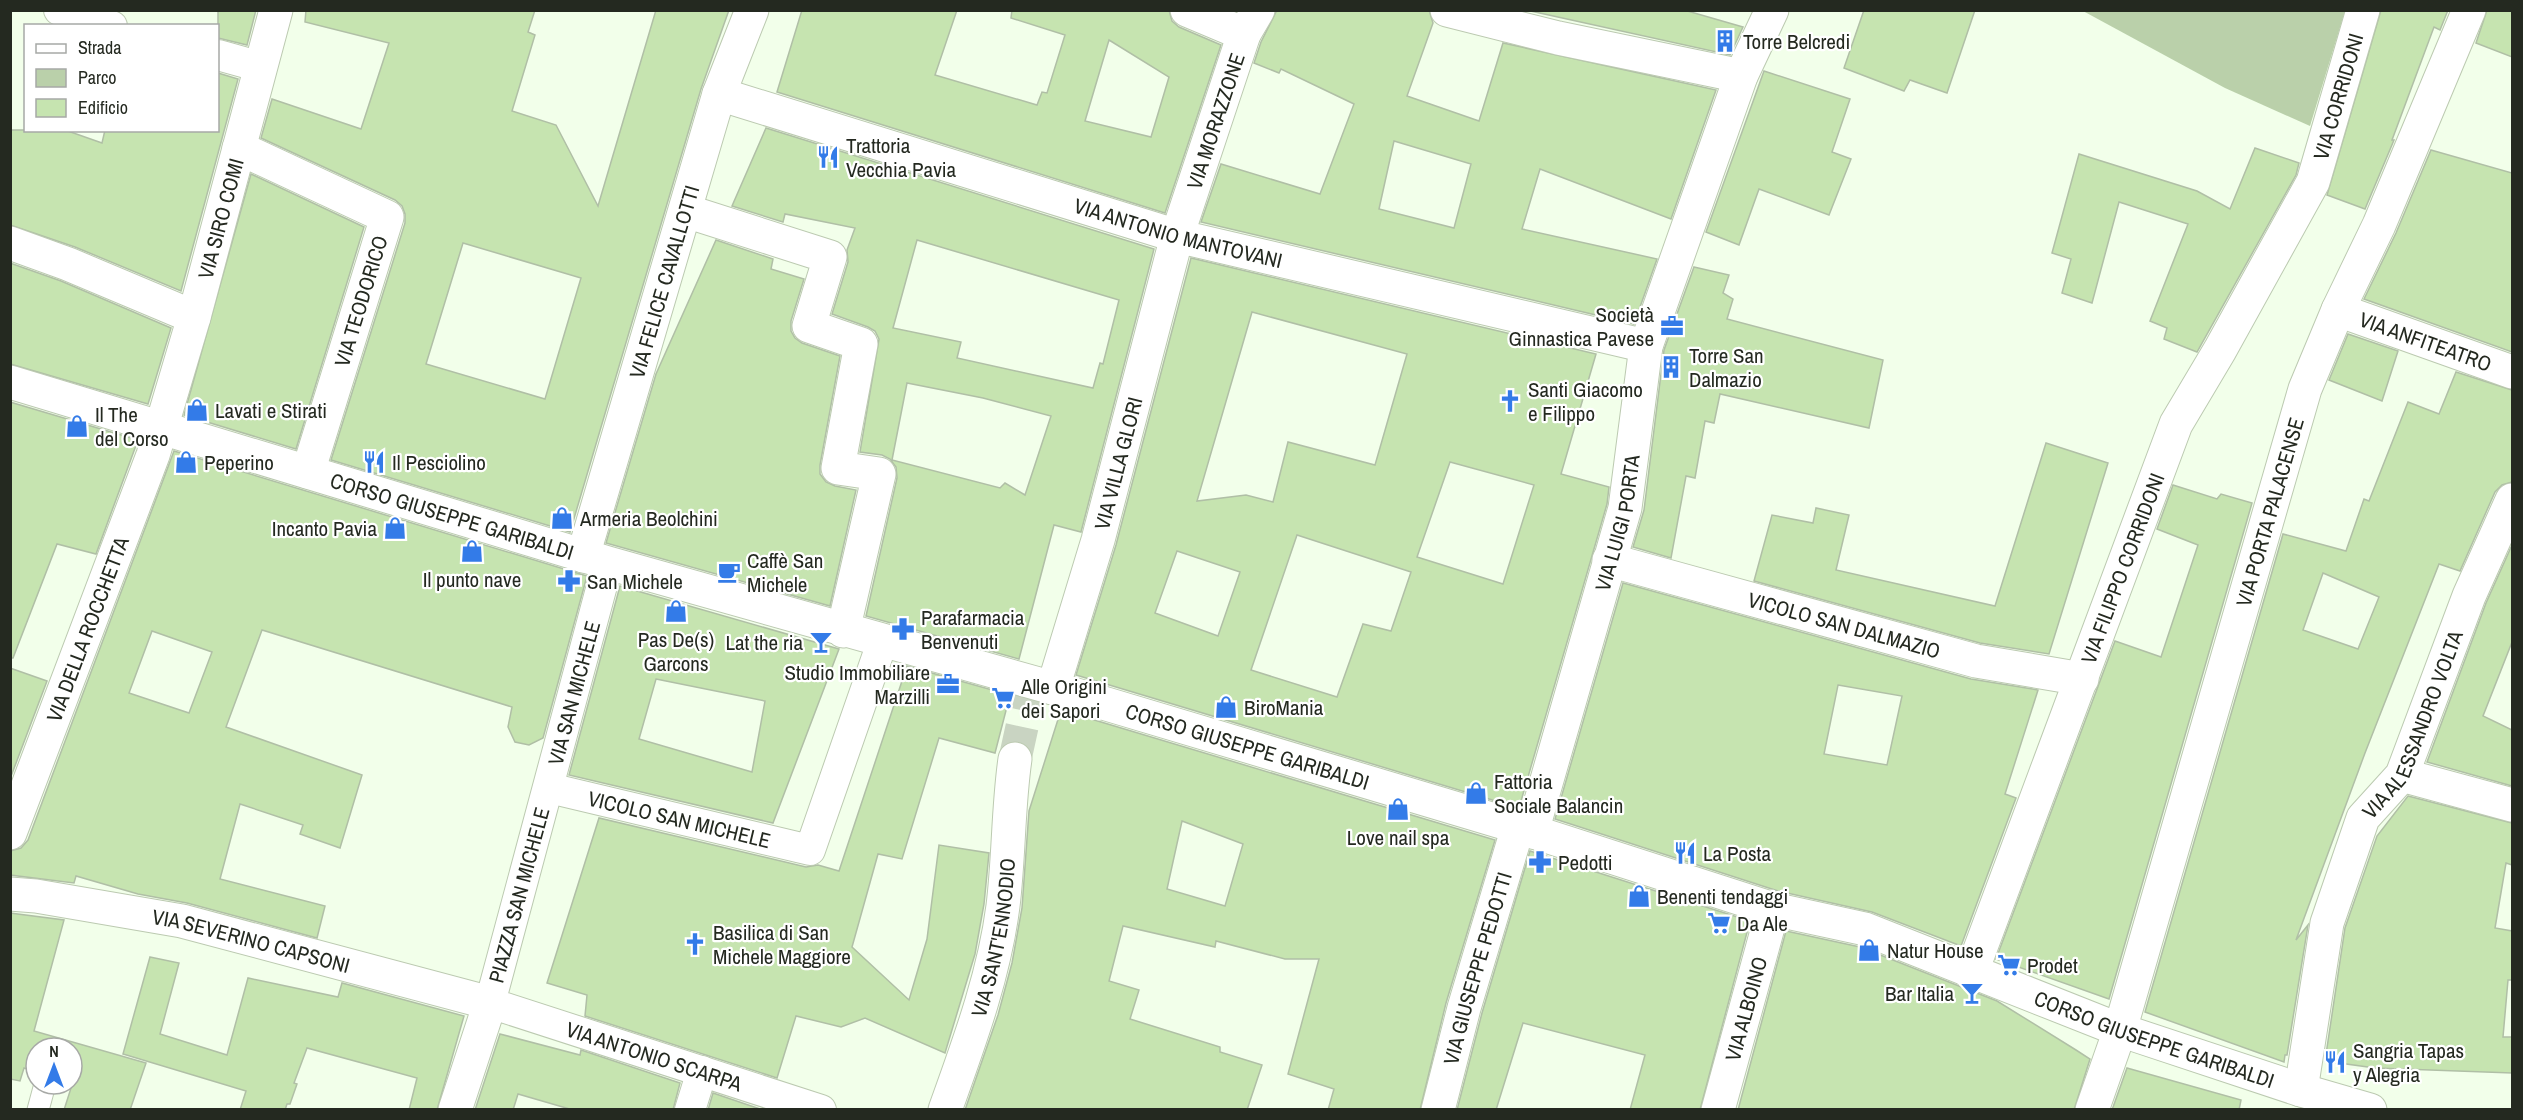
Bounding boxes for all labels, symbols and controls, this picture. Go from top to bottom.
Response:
legend [24,24,219,132]
place label: Torre Belcredi [1743,27,1850,56]
building icon: Torre Belcredi [1712,28,1738,54]
street label: VIA CORRIDONI [2306,30,2370,163]
text: Strada [78,35,122,60]
street label: VIA MORAZZONE [1179,49,1251,193]
text: Parco [78,65,117,90]
text: Edificio [78,95,128,120]
place label: Trattoria Vecchia Pavia [846,131,957,184]
restaurant icon: Trattoria Vecchia Pavia [815,144,841,170]
street label: VIA SIRO COMI [190,155,250,282]
street label: VIA FELICE CAVALLOTTI [622,182,706,381]
street label: VIA ANTONIO MANTOVANI [1071,191,1285,275]
street label: VIA TEODORICO [327,232,395,370]
place label: Società Ginnastica Pavese [1508,300,1654,353]
street label: VIA ANFITEATRO [2355,304,2496,378]
office icon: Società Ginnastica Pavese [1659,313,1685,339]
place label: Torre San Dalmazio [1689,341,1764,394]
building icon: Torre San Dalmazio [1658,354,1684,380]
place label: Santi Giacomo e Filippo [1528,375,1643,428]
church icon: Santi Giacomo e Filippo [1497,388,1523,414]
street label: VIA VILLA GLORI [1087,394,1149,533]
place label: Lavati e Stirati [215,396,327,425]
shop icon: Lavati e Stirati [184,397,210,423]
place label: Il The del Corso [95,400,169,453]
shop icon: Il The del Corso [64,413,90,439]
street label: VIA PORTA PALACENSE [2228,414,2311,610]
place label: Peperino [204,448,274,477]
place label: Il Pesciolino [392,448,486,477]
shop icon: Peperino [173,449,199,475]
restaurant icon: Il Pesciolino [361,449,387,475]
street label: VIA LUIGI PORTA [1587,453,1646,594]
street label: CORSO GIUSEPPE GARIBALDI [327,465,577,566]
street label: VIA FILIPPO CORRIDONI [2074,469,2171,667]
place label: Armeria Beolchini [579,504,718,533]
shop icon: Armeria Beolchini [549,505,575,531]
place label: Incanto Pavia [272,514,377,543]
shop icon: Incanto Pavia [382,515,408,541]
street label: VIA DELLA ROCCHETTA [39,532,136,726]
shop icon: Il punto nave [459,538,485,564]
place label: Caffè San Michele [747,546,823,599]
cafe icon: Caffè San Michele [716,559,742,585]
place label: Il punto nave [423,565,521,594]
place label: San Michele [587,567,683,596]
pharmacy icon: San Michele [556,568,582,594]
street label: VICOLO SAN DALMAZIO [1745,584,1944,665]
shop icon: Pas De(s) Garcons [663,598,689,624]
place label: Parafarmacia Benvenuti [921,603,1025,656]
pharmacy icon: Parafarmacia Benvenuti [890,616,916,642]
street label: VIA SAN MICHELE [541,618,607,768]
place label: Pas De(s) Garcons [638,625,714,678]
street label: VIA ALESSANDRO VOLTA [2355,626,2470,825]
place label: Lat the ria [725,628,803,657]
bar icon: Lat the ria [808,629,834,655]
place label: Studio Immobiliare Marzilli [785,658,930,711]
office icon: Studio Immobiliare Marzilli [935,671,961,697]
place label: Alle Origini dei Sapori [1020,672,1107,725]
supermarket icon: Alle Origini dei Sapori [990,685,1016,711]
place label: BiroMania [1244,693,1324,722]
shop icon: BiroMania [1213,694,1239,720]
street label: CORSO GIUSEPPE GARIBALDI [1122,696,1373,796]
place label: Fattoria Sociale Balancin [1494,767,1623,820]
shop icon: Fattoria Sociale Balancin [1463,780,1489,806]
street label: VICOLO SAN MICHELE [585,783,774,855]
shop icon: Love nail spa [1385,796,1411,822]
street label: PIAZZA SAN MICHELE [482,804,556,986]
place label: Love nail spa [1347,823,1450,852]
place label: La Posta [1703,839,1771,868]
restaurant icon: La Posta [1672,840,1698,866]
place label: Pedotti [1558,848,1613,877]
pharmacy icon: Pedotti [1527,849,1553,875]
street label: VIA SANT'ENNODIO [964,857,1022,1020]
street label: VIA GIUSEPPE PEDOTTI [1436,868,1518,1068]
place label: Benenti tendaggi [1657,882,1788,911]
shop icon: Benenti tendaggi [1626,883,1652,909]
street label: VIA SEVERINO CAPSONI [150,902,353,980]
place label: Da Ale [1737,909,1788,938]
supermarket icon: Da Ale [1706,910,1732,936]
place label: Basilica di San Michele Maggiore [713,918,851,971]
church icon: Basilica di San Michele Maggiore [682,931,708,957]
place label: Natur House [1887,936,1984,965]
shop icon: Natur House [1856,937,1882,963]
place label: Prodet [2027,951,2078,980]
supermarket icon: Prodet [1996,952,2022,978]
street label: VIA ALBOINO [1718,953,1774,1064]
place label: Bar Italia [1885,979,1954,1008]
bar icon: Bar Italia [1959,980,1985,1006]
street label: CORSO GIUSEPPE GARIBALDI [2030,983,2278,1095]
street label: VIA ANTONIO SCARPA [562,1014,746,1098]
north arrow [24,1036,84,1096]
place label: Sangria Tapas y Alegria [2353,1036,2464,1089]
text: N [49,1040,59,1062]
restaurant icon: Sangria Tapas y Alegria [2322,1049,2348,1075]

